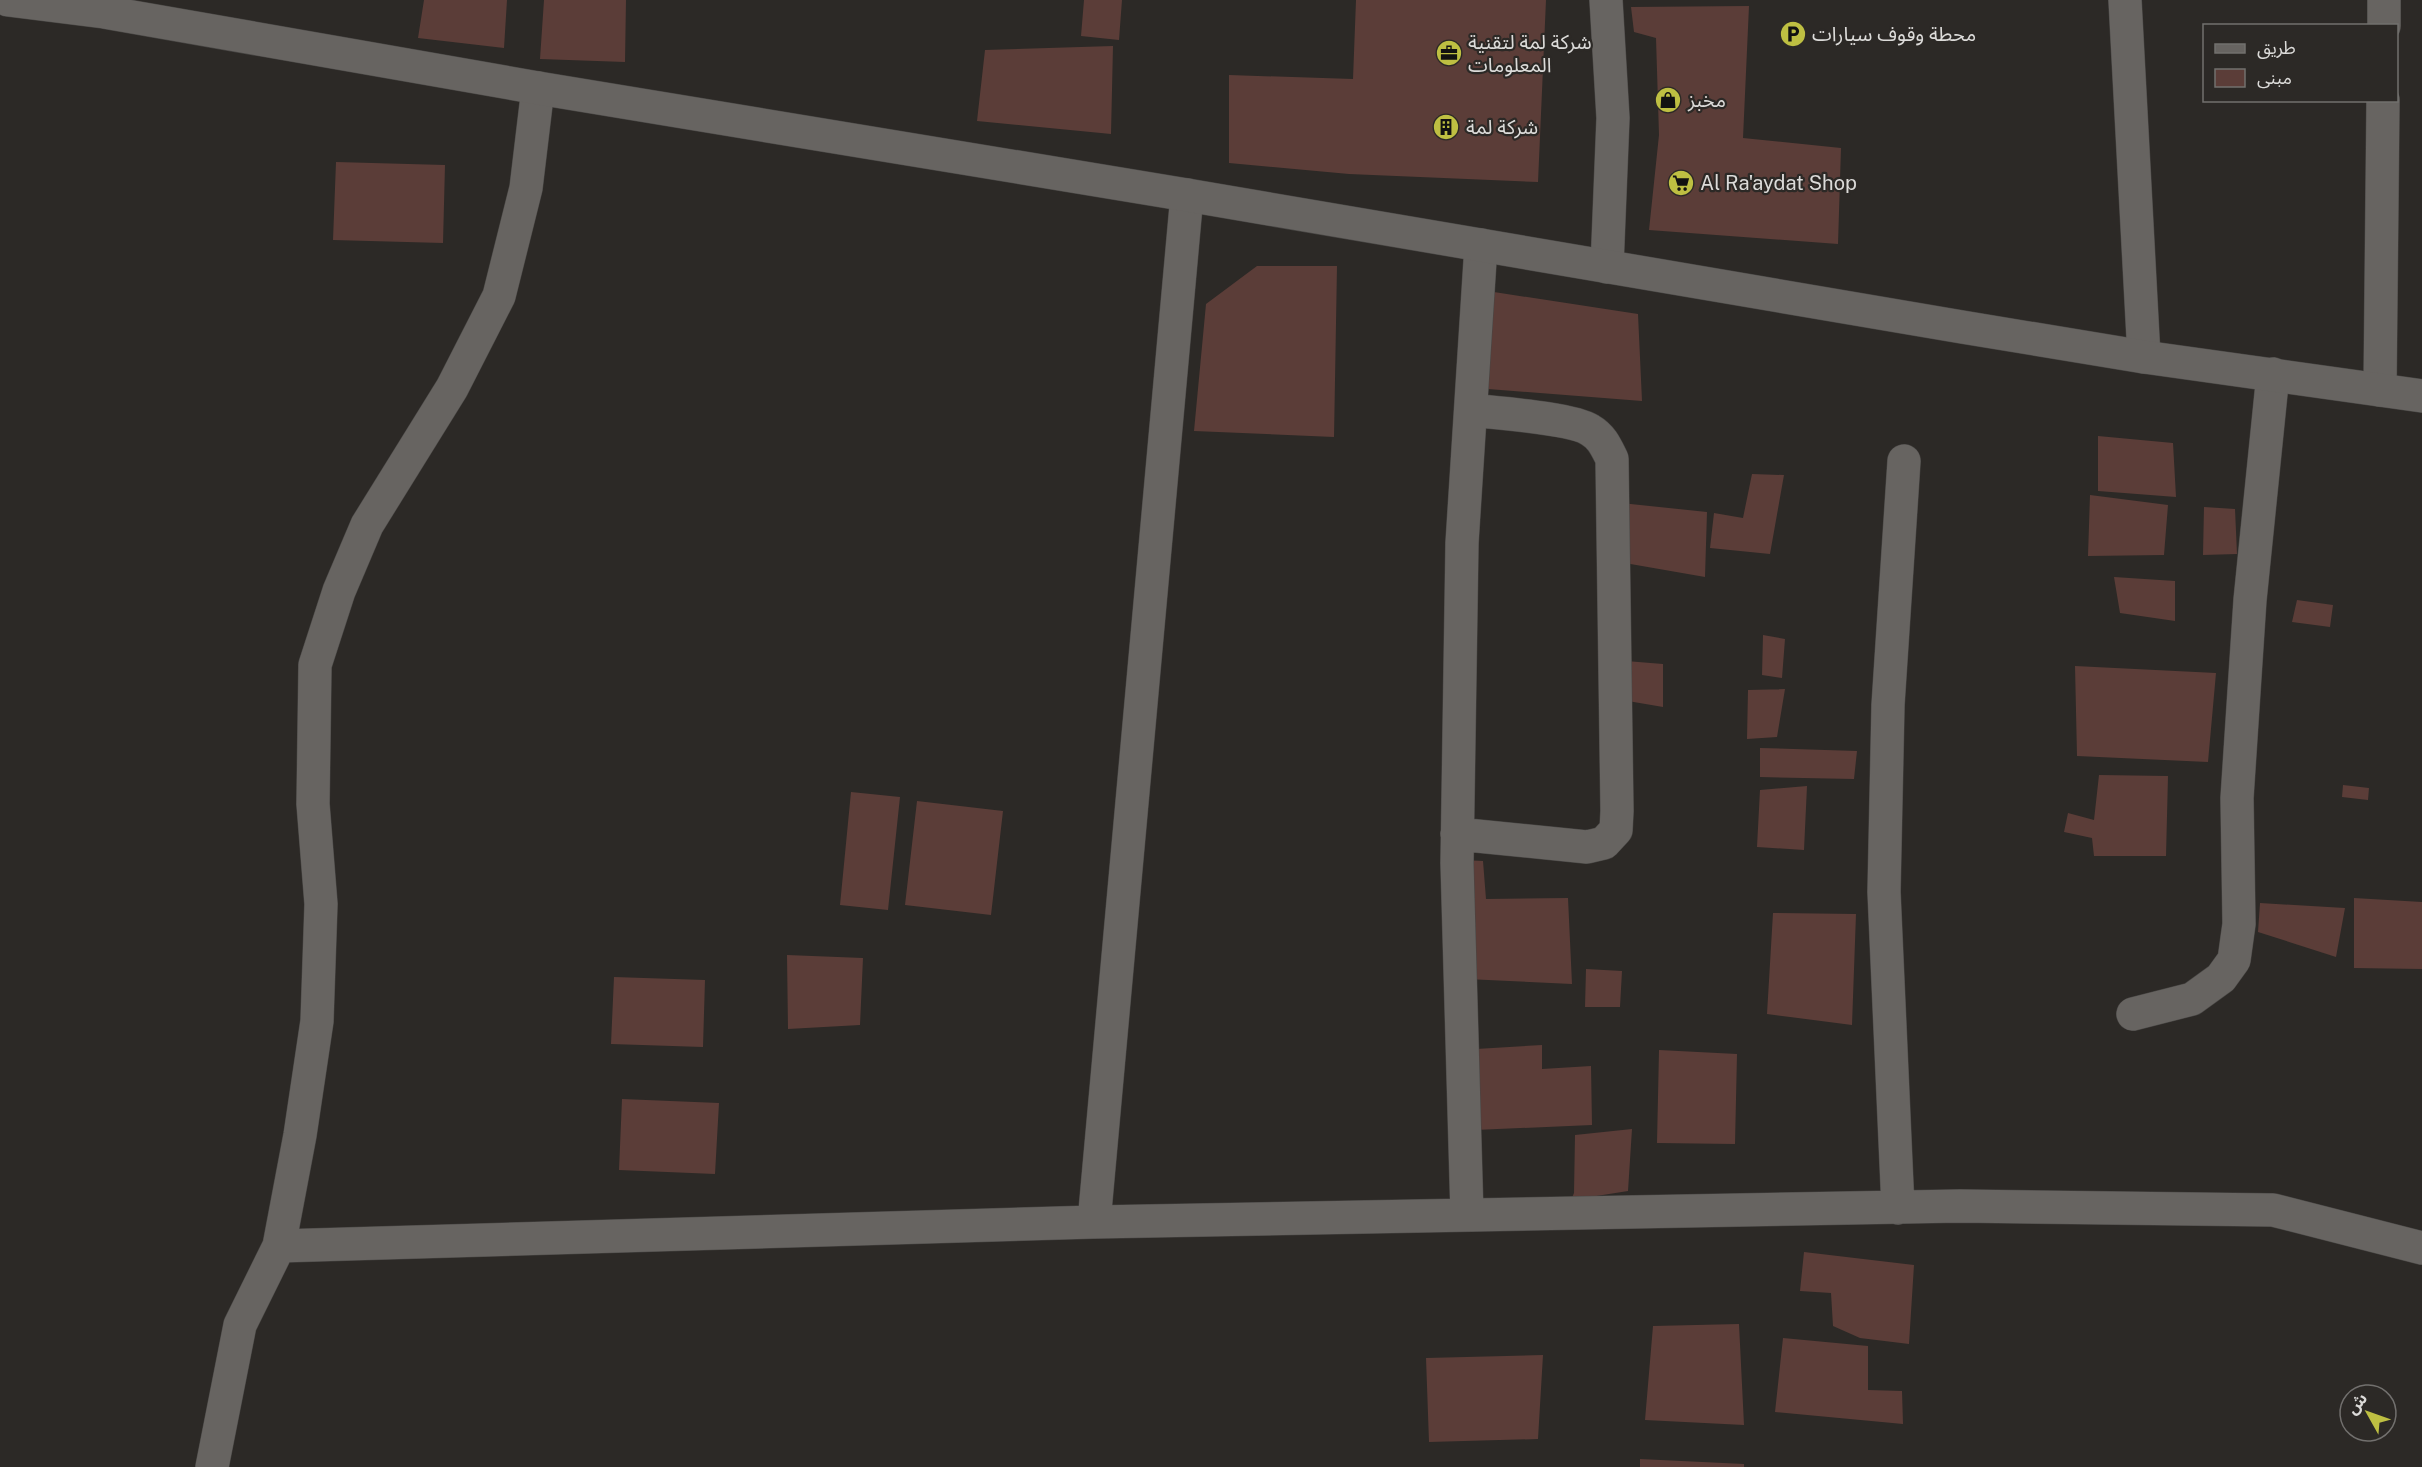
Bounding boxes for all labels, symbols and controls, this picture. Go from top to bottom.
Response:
parking icon: محطة وقوف سيارات [1778,19,1808,49]
place label: محطة وقوف سيارات [1812,22,1976,46]
legend [2203,24,2398,102]
place label: شركة لمة لتقنية المعلومات [1468,30,1592,77]
text: طريق [2257,37,2296,59]
office icon: شركة لمة لتقنية المعلومات [1434,38,1464,68]
text: مبنى [2257,67,2292,89]
shop icon: مخبز [1653,85,1683,115]
place label: مخبز [1687,88,1726,112]
building icon: شركة لمة [1431,112,1461,142]
place label: شركة لمة [1466,115,1538,139]
supermarket icon: Al Ra'aydat Shop [1666,168,1696,198]
place label: Al Ra'aydat Shop [1700,171,1857,195]
north arrow [2338,1383,2398,1443]
text: ش [2343,1389,2371,1418]

